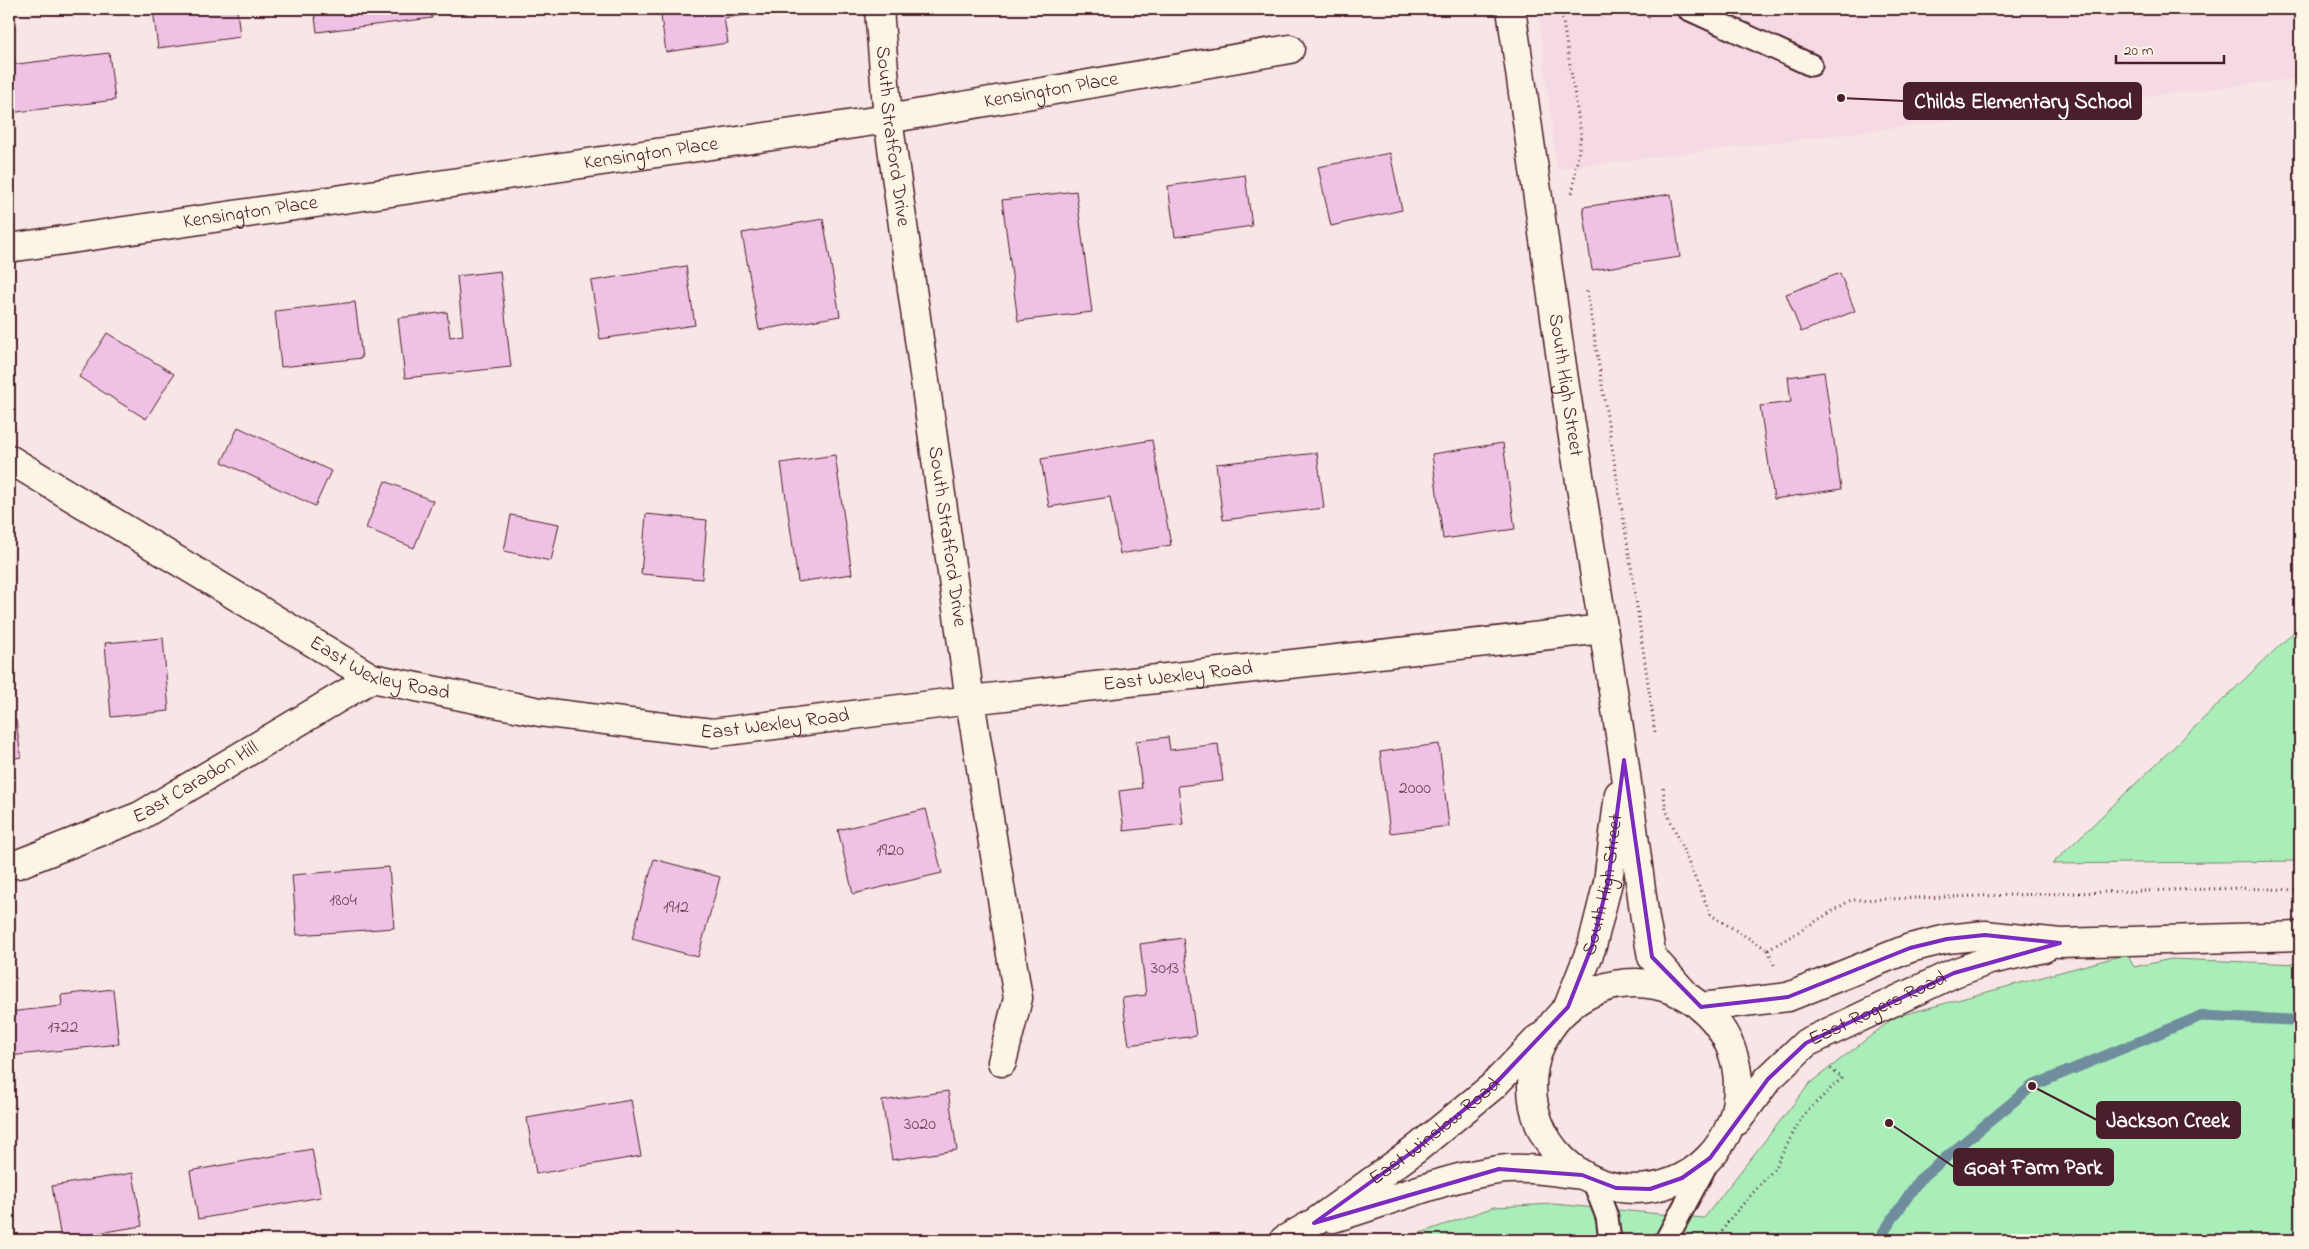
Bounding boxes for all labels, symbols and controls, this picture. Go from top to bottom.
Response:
scale bar [2116,32,2224,64]
text: 20 m [2124,40,2154,62]
street label: South Stratford Drive [868,45,918,229]
street label: Kensington Place [982,65,1120,117]
callout: Childs Elementary School [1904,83,2141,119]
text: Childs Elementary School [1914,88,2132,120]
street label: Kensington Place [582,130,720,178]
street label: Kensington Place [181,188,320,237]
street label: South High Street [1540,312,1590,459]
street label: South Stratford Drive [920,444,974,629]
street label: East Wexley Road [304,629,453,708]
street label: East Wexley Road [1102,654,1254,699]
street label: East Wexley Road [699,701,851,747]
street label: East Caradon Hill [129,734,264,832]
house number: 2000 [1399,776,1431,802]
street label: South High Street [1575,812,1631,960]
house number: 1920 [876,838,904,864]
house number: 1804 [329,888,357,914]
house number: 1912 [663,895,689,921]
house number: 3013 [1151,956,1179,982]
street label: East Rogers Road [1804,964,1951,1054]
house number: 1722 [47,1015,79,1041]
street label: East Winslow Road [1363,1071,1508,1193]
callout: Jackson Creek [2097,1102,2240,1138]
text: Jackson Creek [2106,1107,2230,1137]
house number: 3020 [904,1112,936,1138]
callout: Goat Farm Park [1954,1149,2113,1185]
text: Goat Farm Park [1964,1154,2103,1184]

